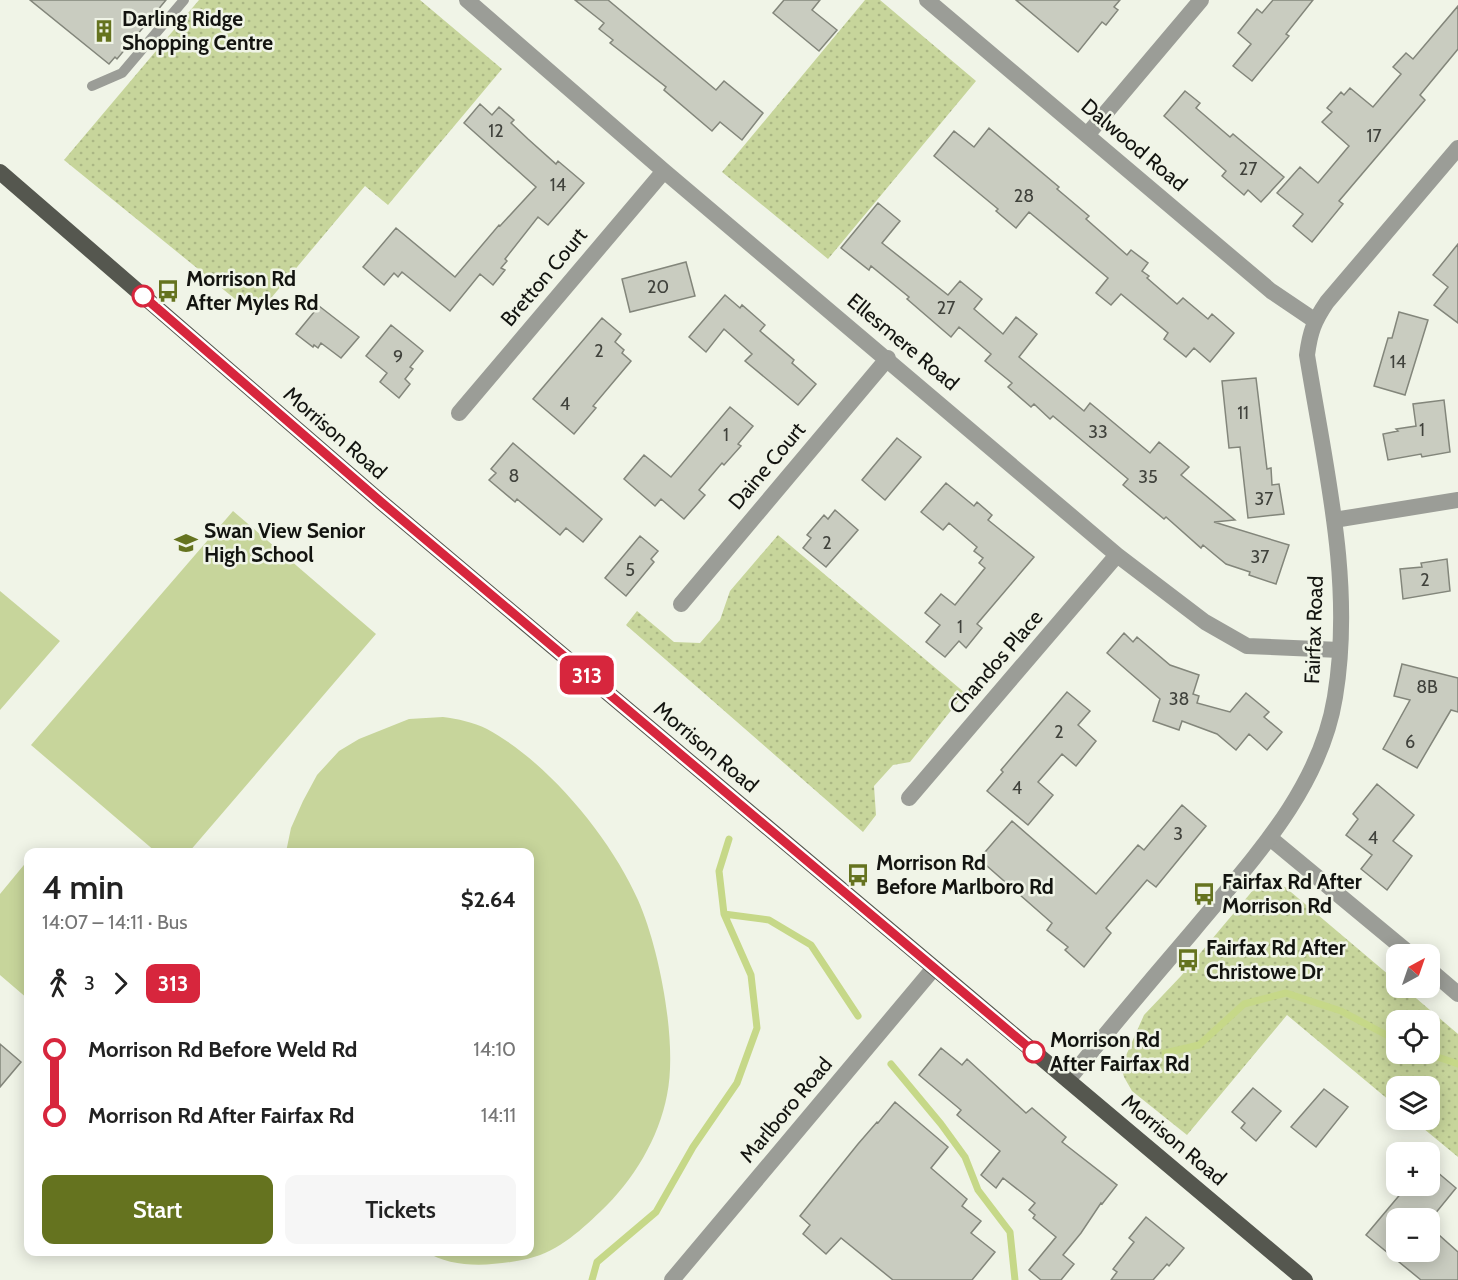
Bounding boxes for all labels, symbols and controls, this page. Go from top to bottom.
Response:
place label: Darling Ridge Shopping Centre [122,6,273,55]
building icon: Darling Ridge Shopping Centre [91,18,117,44]
street label: Dalwood Road [1076,93,1192,196]
house number: 12 [488,120,504,142]
house number: 17 [1367,125,1381,147]
house number: 27 [1239,158,1257,180]
house number: 14 [550,174,566,196]
house number: 28 [1014,185,1034,207]
street label: Bretton Court [495,222,592,331]
place label: Morrison Rd After Myles Rd [186,266,319,315]
house number: 20 [647,276,669,298]
bus stop icon: Morrison Rd After Myles Rd [155,278,181,304]
unlabelled marker [132,285,154,307]
street label: Ellesmere Road [843,288,964,395]
house number: 27 [937,297,955,319]
house number: 2 [594,340,604,362]
house number: 9 [393,346,403,368]
house number: 14 [1390,351,1406,373]
street label: Morrison Road [279,381,392,484]
house number: 4 [560,393,570,415]
house number: 11 [1237,402,1249,424]
street label: Daine Court [723,417,810,514]
house number: 1 [1419,419,1425,441]
house number: 33 [1088,421,1108,443]
house number: 1 [723,424,729,446]
house number: 8 [509,465,519,487]
house number: 35 [1138,466,1158,488]
house number: 37 [1255,488,1273,510]
place label: Swan View Senior High School [204,518,365,567]
school or university icon: Swan View Senior High School [173,530,199,556]
house number: 2 [822,532,832,554]
house number: 37 [1251,546,1269,568]
house number: 5 [625,559,635,581]
house number: 2 [1420,569,1430,591]
street label: Fairfax Road [1299,576,1328,684]
street label: Chandos Place [944,604,1048,719]
house number: 1 [957,616,963,638]
line badge: 313 [552,656,622,694]
text: 313 [572,663,602,688]
house number: 8B [1416,676,1438,698]
house number: 38 [1169,688,1189,710]
street label: Morrison Road [649,696,764,797]
house number: 2 [1054,721,1064,743]
house number: 6 [1405,731,1415,753]
house number: 4 [1012,777,1022,799]
house number: 3 [1173,823,1183,845]
house number: 4 [1368,827,1378,849]
place label: Morrison Rd Before Marlboro Rd [876,850,1054,899]
bus stop icon: Morrison Rd Before Marlboro Rd [845,862,871,888]
text: 4 min [42,867,124,907]
place label: Fairfax Rd After Morrison Rd [1222,869,1362,918]
bus stop icon: Fairfax Rd After Morrison Rd [1191,881,1217,907]
text: $2.64 [461,886,516,913]
text: 14:07 – 14:11 · Bus [42,910,188,934]
place label: Fairfax Rd After Christowe Dr [1206,935,1346,984]
north arrow [1386,944,1440,998]
map controls [1386,944,1440,1262]
bus stop icon: Fairfax Rd After Christowe Dr [1175,947,1201,973]
icon: walk [42,967,75,1000]
icon: forward [104,967,137,1000]
text: 3 [84,971,95,995]
text: 313 [158,971,188,996]
button: locate [1386,1010,1440,1064]
place label: Morrison Rd After Fairfax Rd [1050,1027,1190,1076]
text: Morrison Rd Before Weld Rd [88,1036,357,1063]
text: 14:10 [473,1037,516,1061]
marker: Morrison Rd After Fairfax Rd [1023,1041,1045,1063]
street label: Marlboro Road [734,1052,837,1168]
button: layers [1386,1076,1440,1130]
street label: Morrison Road [1117,1089,1232,1190]
text: Morrison Rd After Fairfax Rd [88,1102,354,1129]
text: 14:11 [481,1103,516,1127]
button: + [1386,1142,1440,1196]
button: Start [42,1175,273,1244]
button: Tickets [285,1175,516,1244]
button: − [1386,1208,1440,1262]

